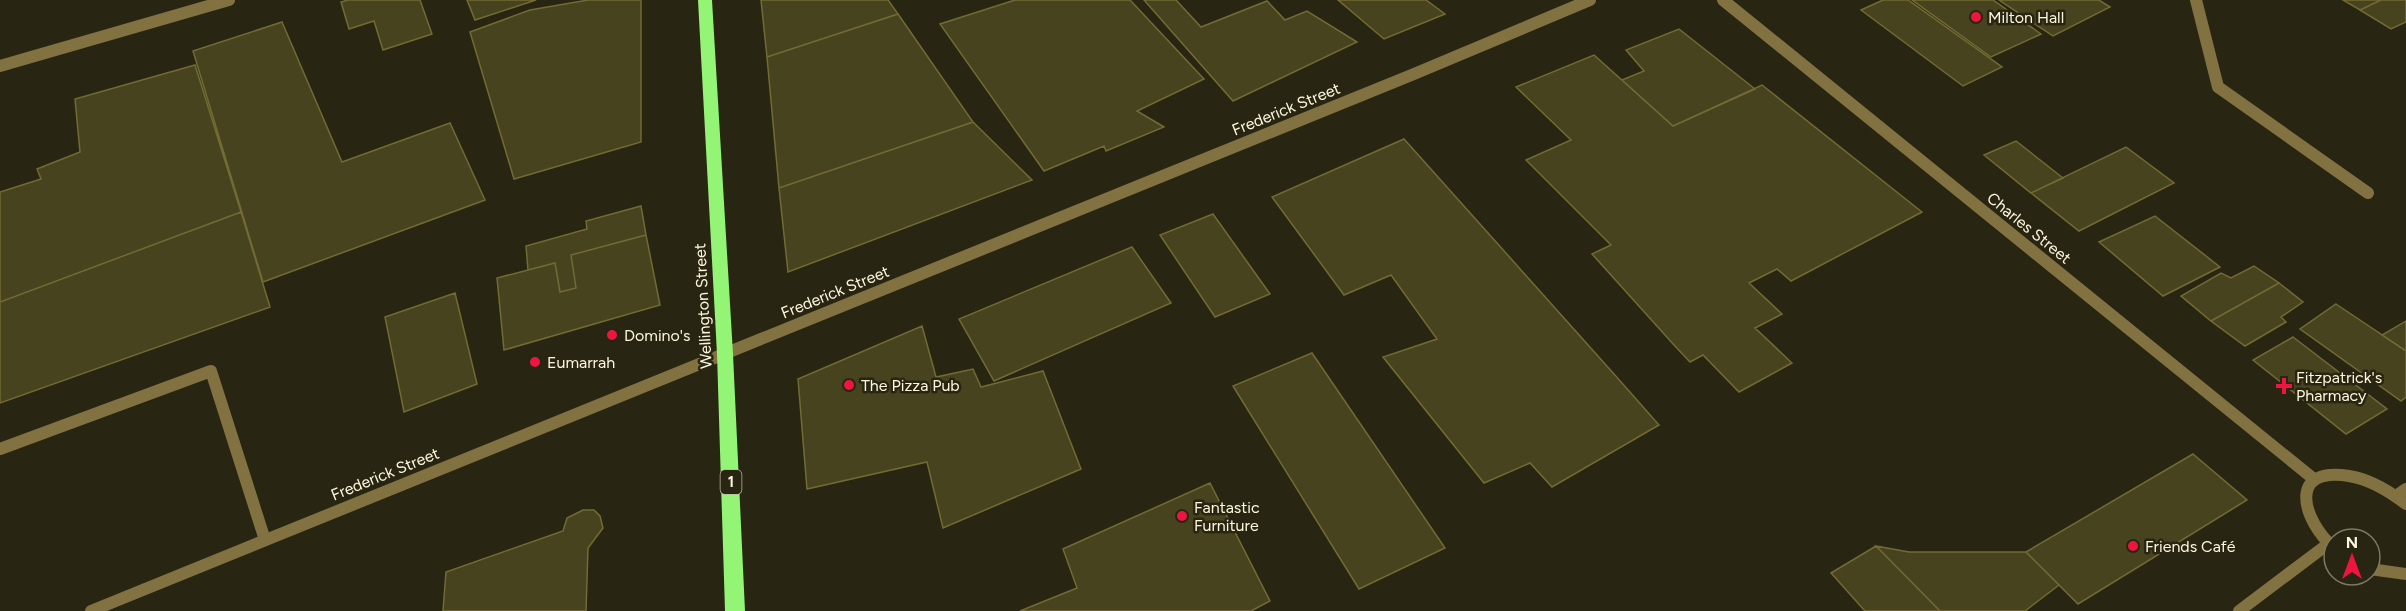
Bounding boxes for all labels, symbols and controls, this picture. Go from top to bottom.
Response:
place label: Milton Hall [1988,8,2064,27]
marker: Milton Hall [1969,10,1983,24]
street label: Frederick Street [1229,79,1343,139]
street label: Charles Street [1983,188,2075,268]
street label: Wellington Street [690,243,716,369]
street label: Frederick Street [778,262,892,322]
place label: Domino's [624,326,690,345]
marker: Domino's [605,328,619,342]
place label: Eumarrah [547,353,615,372]
marker: Eumarrah [528,355,542,369]
place label: Fitzpatrick's Pharmacy [2296,368,2382,405]
place label: The Pizza Pub [861,376,960,395]
marker: The Pizza Pub [842,378,856,392]
marker: Fitzpatrick's Pharmacy [2277,379,2291,393]
street label: Frederick Street [328,444,442,504]
road number: 1 [720,470,742,494]
place label: Fantastic Furniture [1194,498,1260,535]
marker: Fantastic Furniture [1175,509,1189,523]
north arrow [2322,527,2382,587]
text: N [2346,533,2358,552]
place label: Friends Café [2145,537,2236,556]
marker: Friends Café [2126,539,2140,553]

